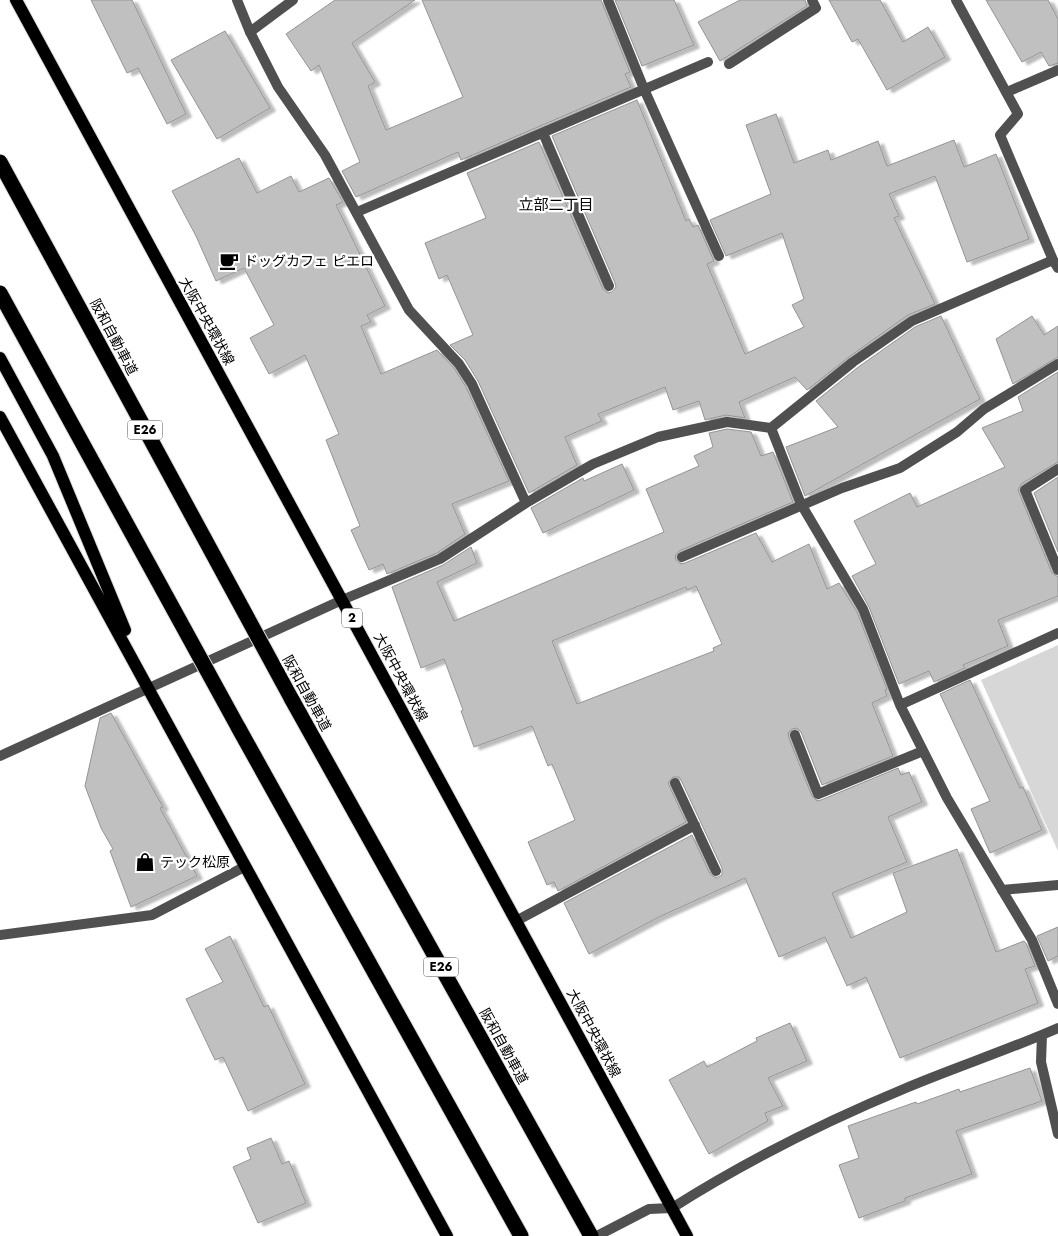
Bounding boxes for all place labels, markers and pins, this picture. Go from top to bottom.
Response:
cafe icon: ドッグカフェ ピエロ [218,250,240,272]
place label: ドッグカフェ ピエロ [244,251,374,271]
shop icon: テック松原 [134,851,156,873]
place label: テック松原 [160,852,230,872]

